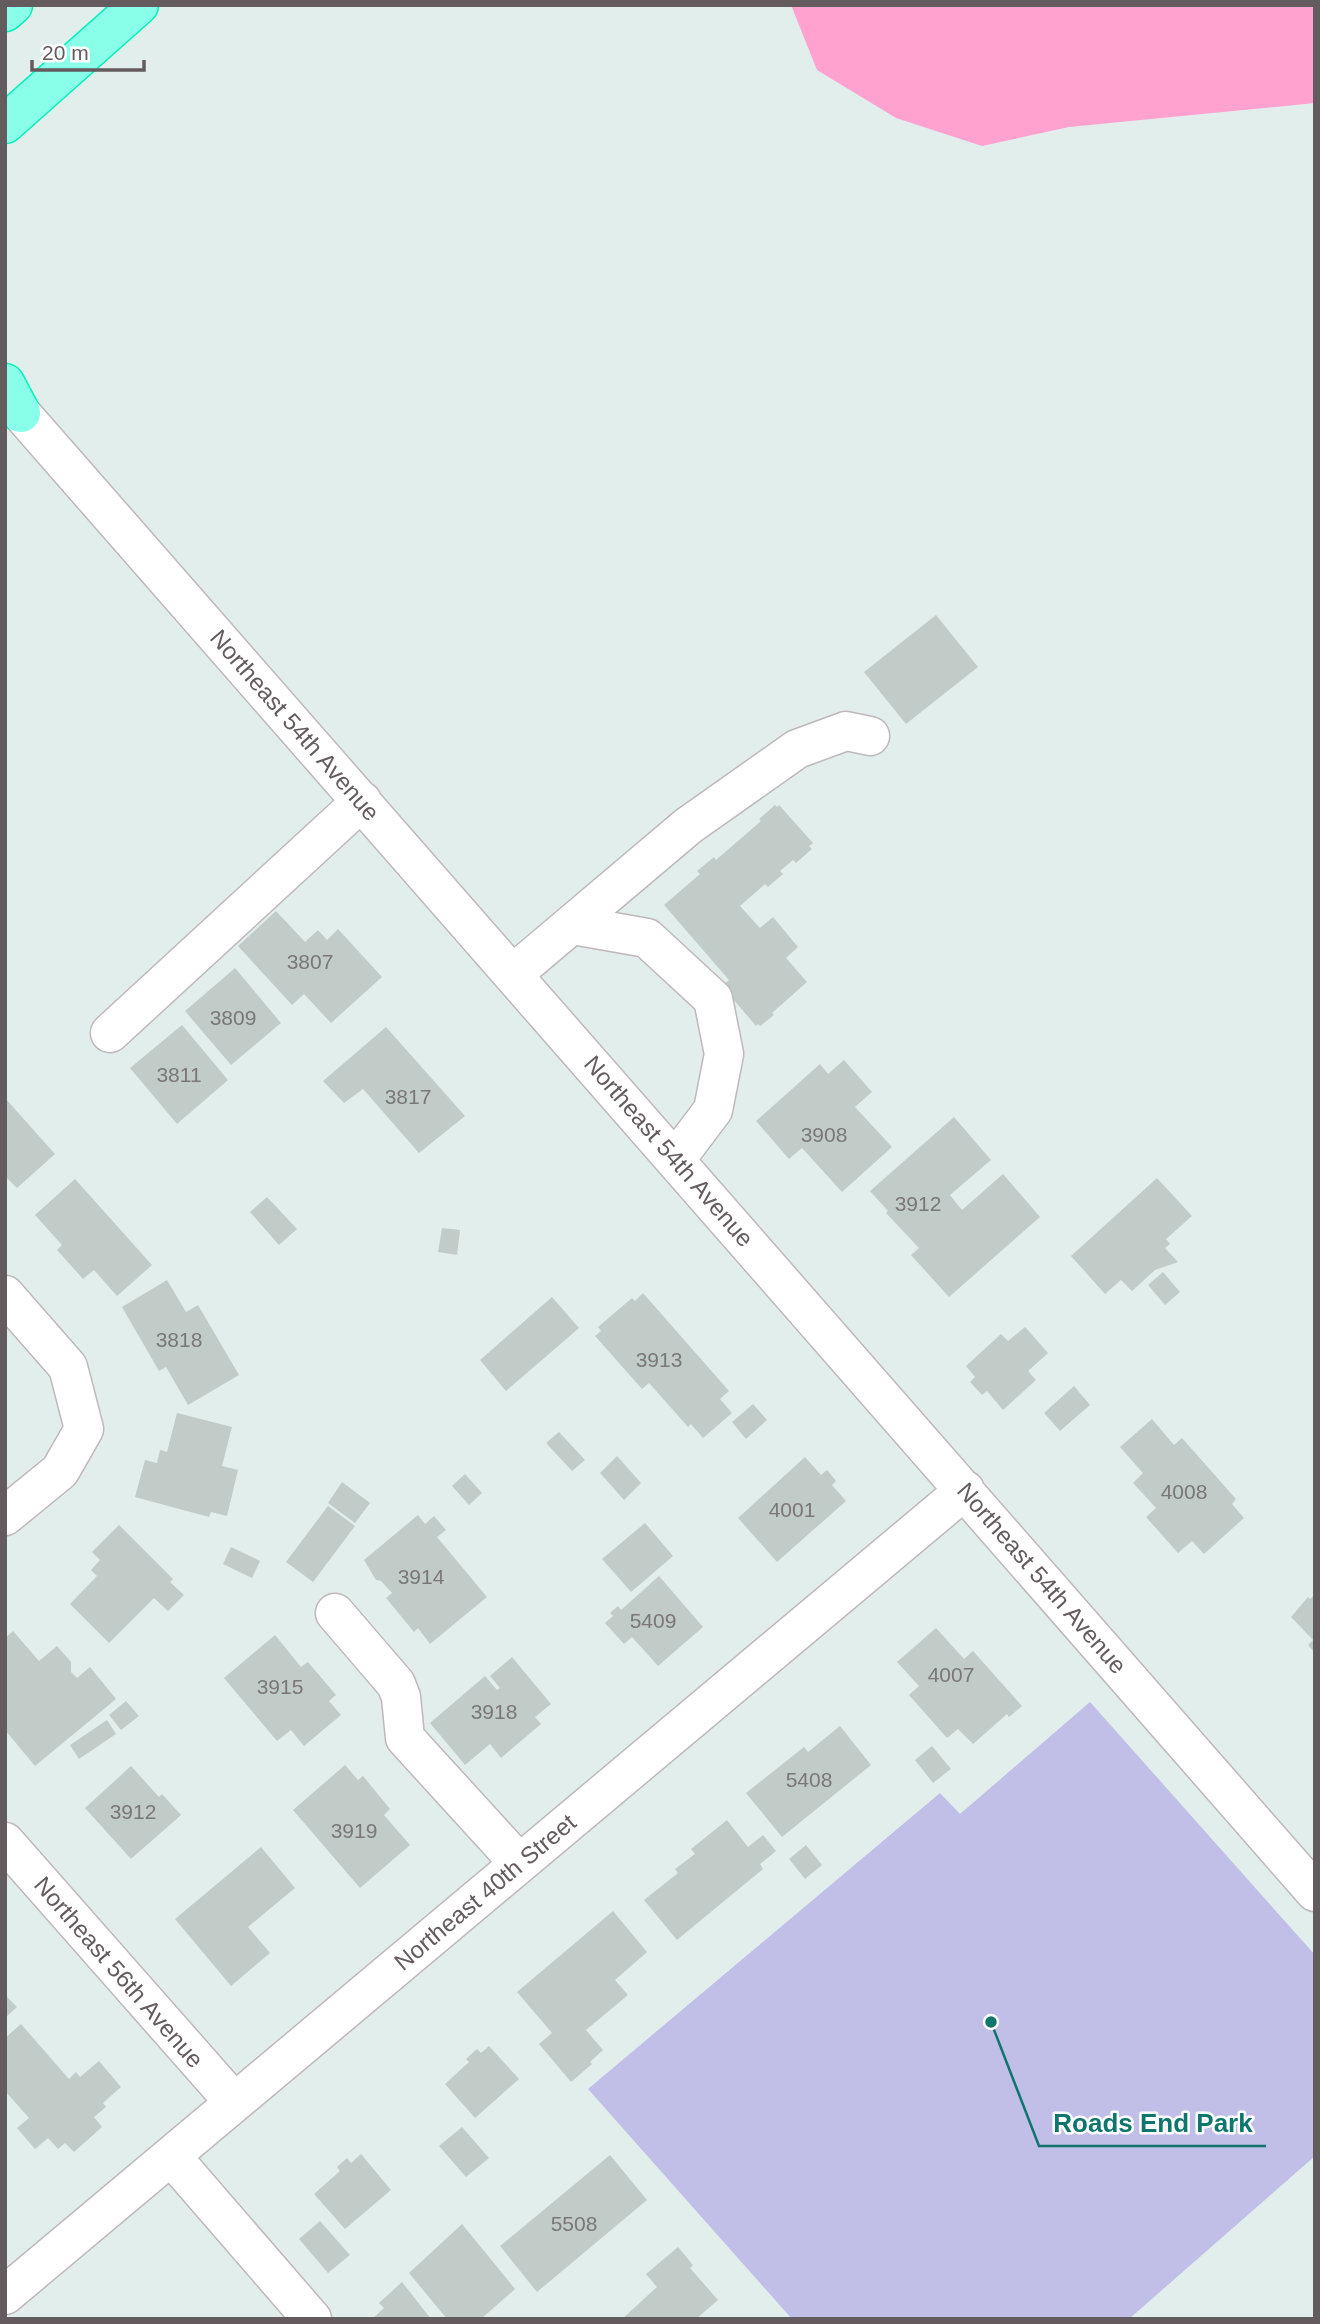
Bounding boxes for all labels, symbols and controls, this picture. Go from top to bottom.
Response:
scale bar [32,28,144,72]
text: 20 m [42,41,89,64]
street label: Northeast 54th Avenue [205,624,385,826]
house number: 3807 [287,950,333,973]
house number: 3809 [210,1006,256,1029]
street label: Northeast 54th Avenue [579,1050,759,1252]
house number: 3811 [156,1063,202,1086]
house number: 3817 [385,1085,431,1108]
house number: 3908 [801,1123,847,1146]
house number: 3912 [895,1192,941,1215]
house number: 3818 [156,1328,202,1351]
house number: 3913 [636,1348,682,1371]
street label: Northeast 54th Avenue [952,1477,1132,1679]
house number: 4008 [1161,1480,1207,1503]
house number: 4001 [769,1498,815,1521]
house number: 3914 [398,1565,445,1588]
house number: 5409 [630,1609,676,1632]
house number: 4007 [928,1663,974,1686]
house number: 3915 [257,1675,303,1698]
house number: 3918 [471,1700,517,1723]
house number: 5408 [786,1768,832,1791]
house number: 3912 [110,1800,156,1823]
street label: Northeast 40th Street [389,1808,581,1976]
house number: 3919 [331,1819,377,1842]
street label: Northeast 56th Avenue [29,1871,209,2073]
callout: Roads End Park [1039,2099,1266,2146]
text: Roads End Park [1053,2108,1253,2138]
house number: 5508 [551,2212,597,2235]

